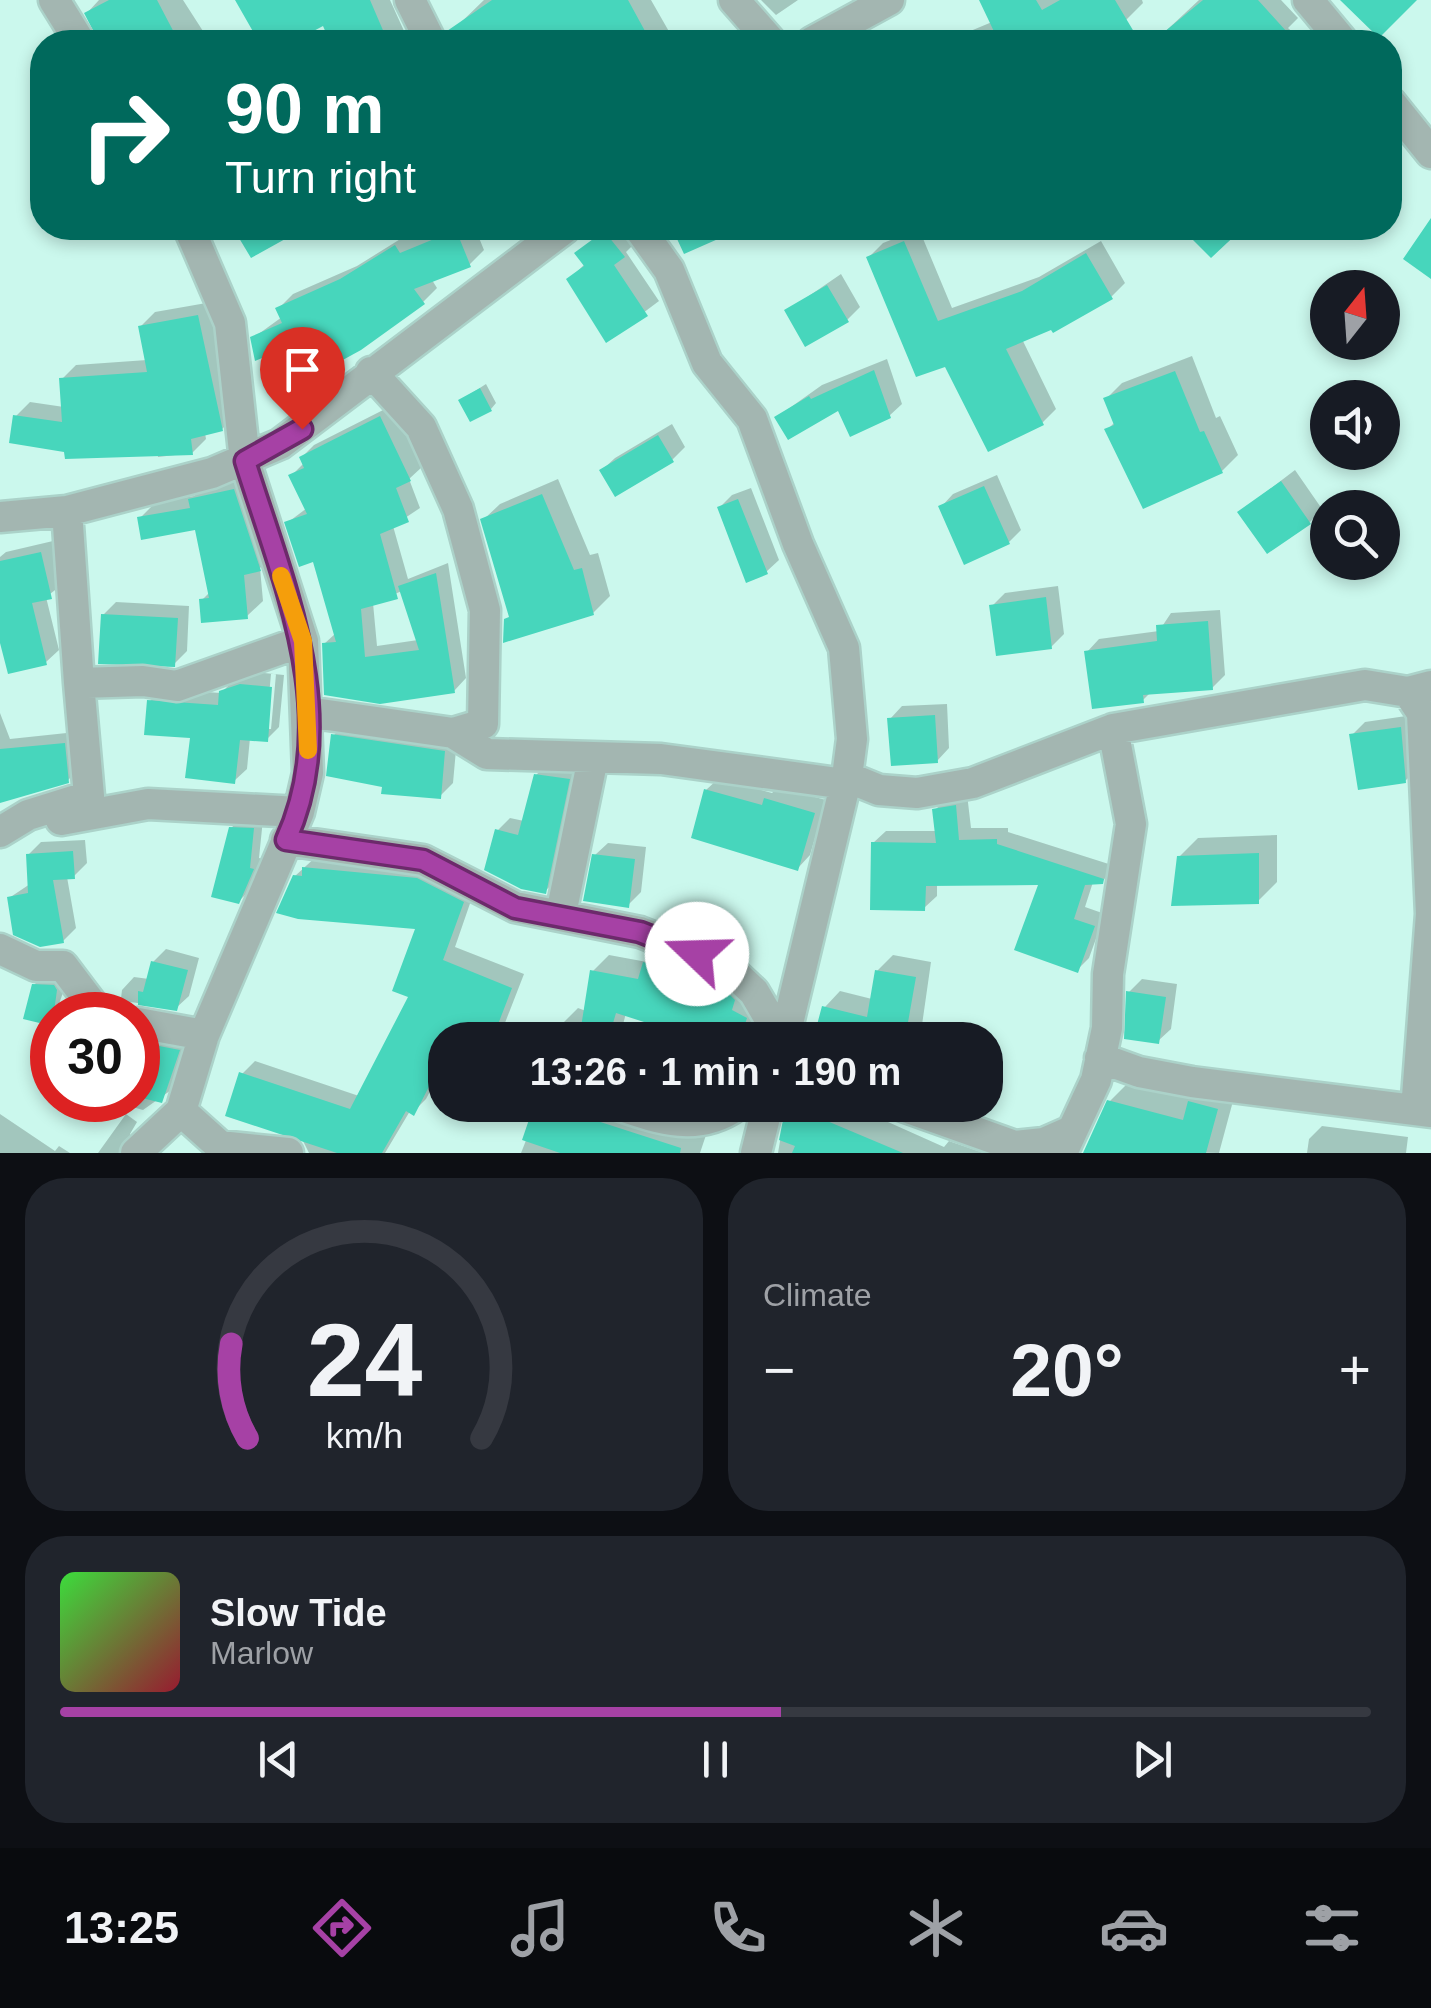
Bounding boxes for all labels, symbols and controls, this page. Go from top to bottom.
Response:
icon: right [60,70,190,200]
text: 90 m [225,70,385,148]
text: Turn right [225,152,416,203]
north arrow [1310,270,1400,360]
map controls [1310,270,1400,580]
pin [260,327,345,430]
icon: arrive [275,342,330,397]
button: sound [1310,380,1400,470]
button: search [1310,490,1400,580]
position arrow [645,902,749,1006]
speed limit sign: 30 [30,992,160,1122]
text: 13:26 · 1 min · 190 m [530,1051,901,1093]
text: Climate [763,1277,871,1313]
text: 24 [306,1302,422,1418]
text: 20° [1010,1328,1124,1412]
text: − [763,1339,795,1401]
text: + [1339,1339,1371,1401]
text: km/h [325,1416,403,1456]
text: Slow Tide [210,1592,387,1634]
text: Marlow [210,1635,313,1671]
icon: previous [251,1732,306,1787]
icon: pause [688,1732,743,1787]
icon: next [1125,1732,1180,1787]
icon: directions [307,1893,377,1963]
icon: music [505,1893,575,1963]
icon: phone [703,1893,773,1963]
icon: climate [901,1893,971,1963]
icon: car [1099,1893,1169,1963]
icon: filters [1297,1893,1367,1963]
text: 13:25 [64,1902,179,1953]

